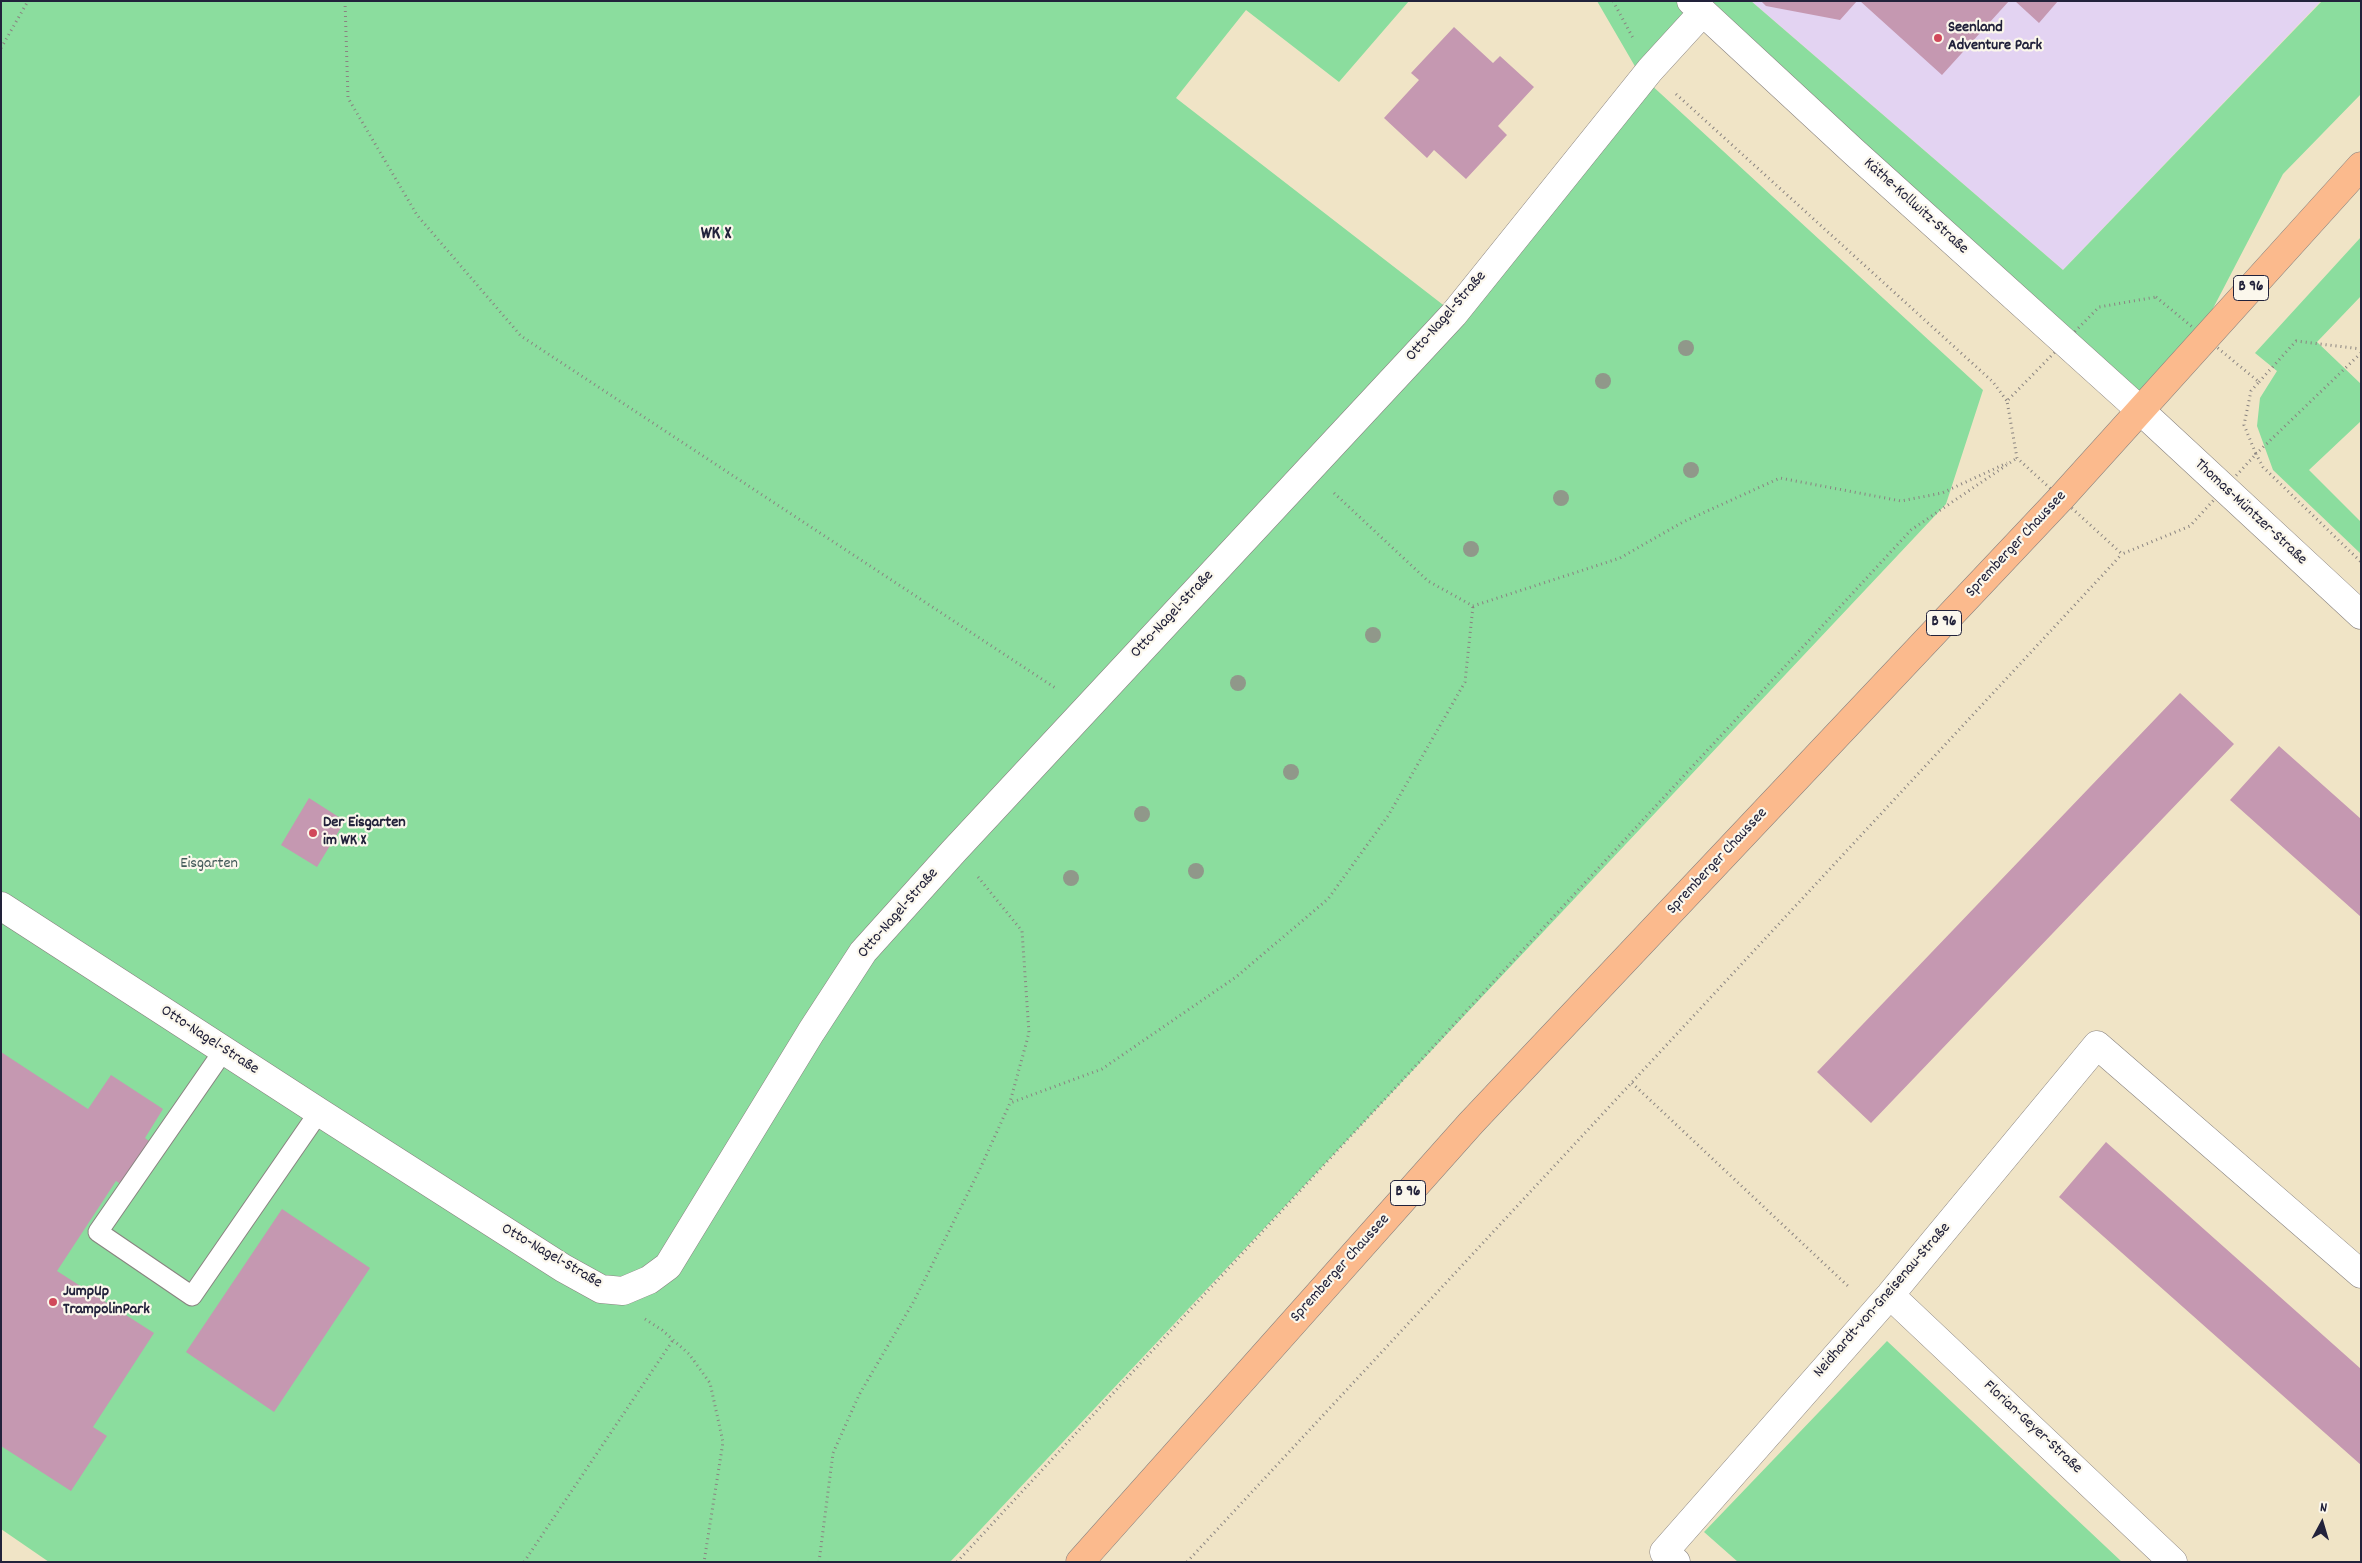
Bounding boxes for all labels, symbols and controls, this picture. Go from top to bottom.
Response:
place label: Seenland Adventure Park [1948,19,2042,57]
marker: Seenland Adventure Park [1932,32,1944,44]
street label: Käthe-Kollwitz-Straße [1858,155,1972,259]
district label: WK X [701,224,731,246]
street label: Otto-Nagel-Straße [1403,268,1491,366]
road number: B 96 [2234,276,2268,300]
street label: Thomas-Müntzer-Straße [2190,456,2310,570]
street label: Spremberger Chaussee [1963,488,2071,602]
street label: Otto-Nagel-Straße [1127,567,1219,663]
road number: B 96 [1926,610,1962,636]
street label: Spremberger Chaussee [1664,805,1772,919]
place label: Der Eisgarten im WK X [323,814,406,852]
marker: Der Eisgarten im WK X [307,827,319,839]
park label: Eisgarten [180,855,238,875]
street label: Otto-Nagel-Straße [855,865,943,963]
street label: Otto-Nagel-Straße [156,1002,262,1080]
road number: B 96 [1390,1180,1426,1206]
street label: Spremberger Chaussee [1287,1211,1395,1327]
street label: Otto-Nagel-Straße [497,1220,605,1294]
street label: Neidhardt-von-Gneisenau-Straße [1810,1220,1956,1382]
place label: JumpUp TrampolinPark [63,1283,150,1321]
marker: JumpUp TrampolinPark [47,1296,59,1308]
street label: Florian-Geyer-Straße [1979,1377,2085,1479]
north arrow [2297,1498,2347,1548]
text: N [2319,1498,2328,1518]

